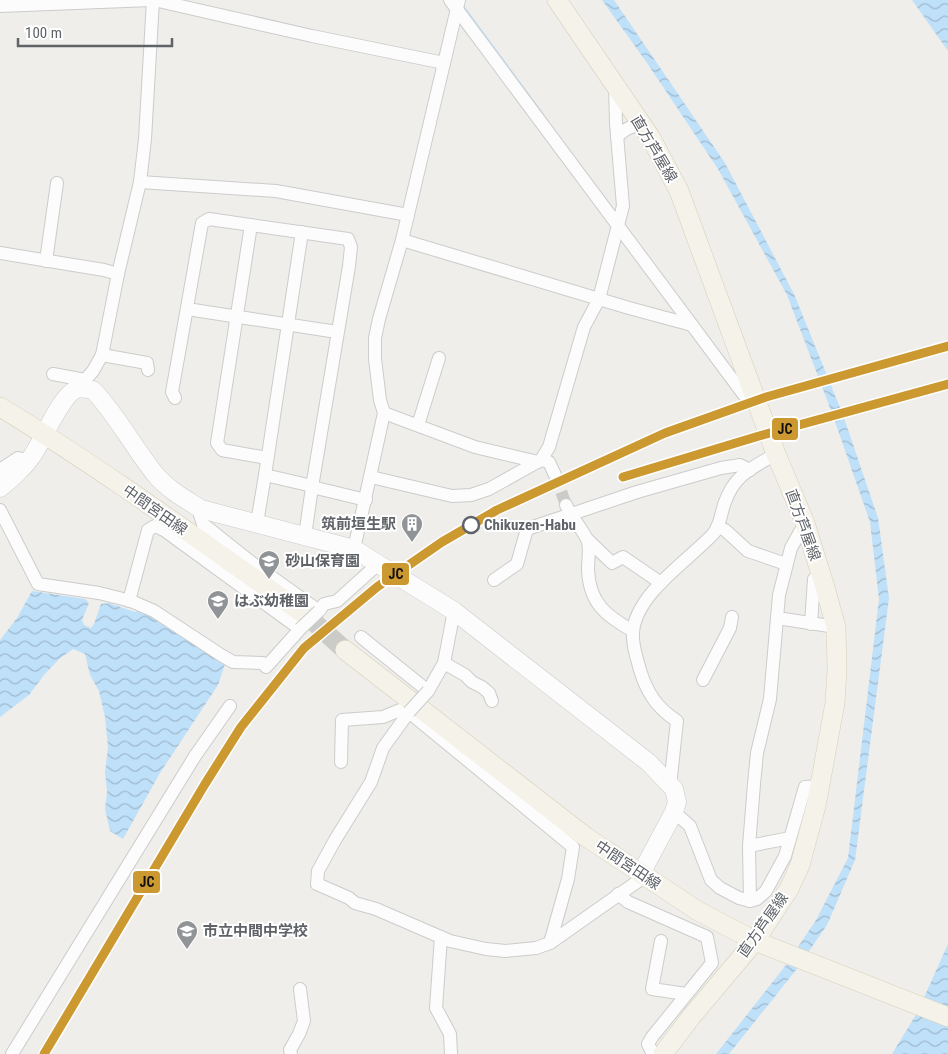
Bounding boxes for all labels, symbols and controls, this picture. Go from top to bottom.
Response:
scale bar [18,15,171,47]
text: 100 m [25,24,62,42]
street label: 直方芦屋線 [627,112,681,186]
line badge: JC [771,417,799,441]
text: JC [778,421,792,437]
street label: 中間宮田線 [119,481,191,539]
street label: 直方芦屋線 [782,487,824,563]
building icon: 筑前垣生駅 [400,512,424,543]
place label: 筑前垣生駅 [321,515,396,533]
marker: Chikuzen-Habu [462,516,480,534]
place label: Chikuzen-Habu [484,516,576,534]
school or university icon: 砂山保育園 [257,549,281,580]
place label: 砂山保育園 [285,552,360,570]
line badge: JC [381,562,410,586]
text: JC [389,566,403,582]
school or university icon: はぶ幼稚園 [206,589,230,620]
place label: はぶ幼稚園 [234,592,309,610]
street label: 中間宮田線 [592,837,664,893]
line badge: JC [132,870,161,894]
text: JC [140,874,154,890]
street label: 直方芦屋線 [734,889,792,961]
school or university icon: 市立中間中学校 [175,919,199,950]
place label: 市立中間中学校 [203,922,308,940]

